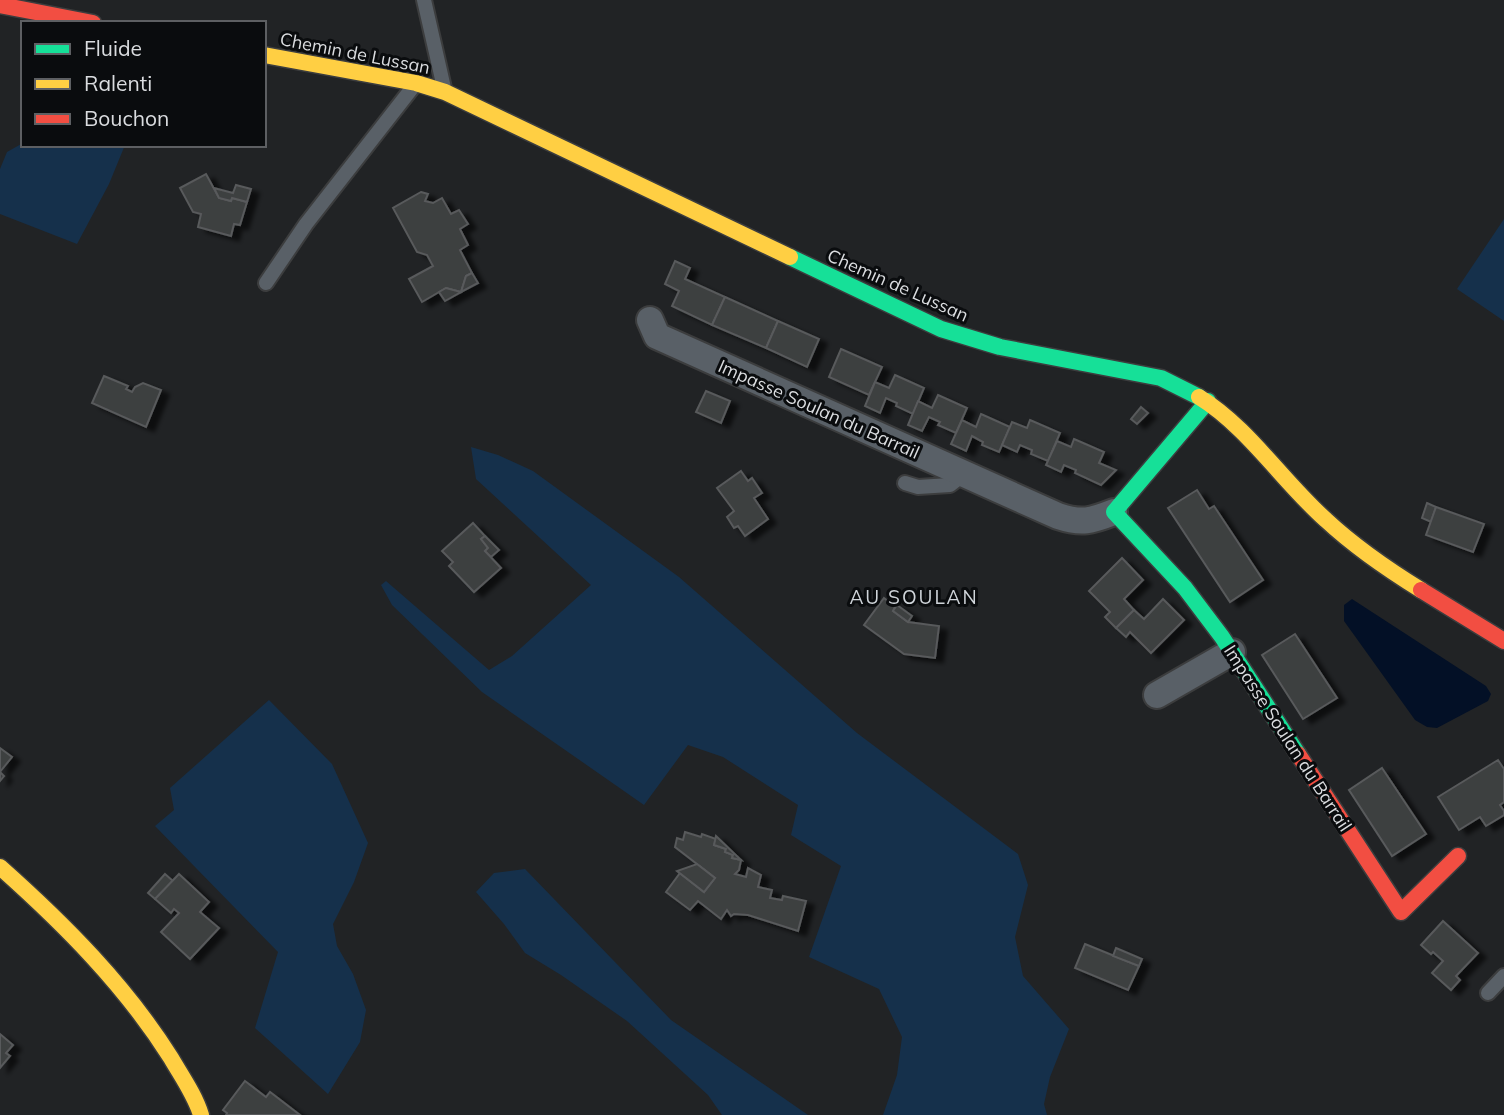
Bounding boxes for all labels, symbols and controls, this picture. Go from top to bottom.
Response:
legend [21,21,266,147]
street label: Chemin de Lussan [278,27,432,79]
text: Fluide [84,35,142,61]
text: Ralenti [84,70,152,96]
text: Bouchon [84,105,169,131]
street label: Chemin de Lussan [824,243,972,327]
street label: Impasse Soulan du Barrail [715,354,923,464]
district label: AU SOULAN [849,585,979,609]
street label: Impasse Soulan du Barrail [1219,640,1357,836]

